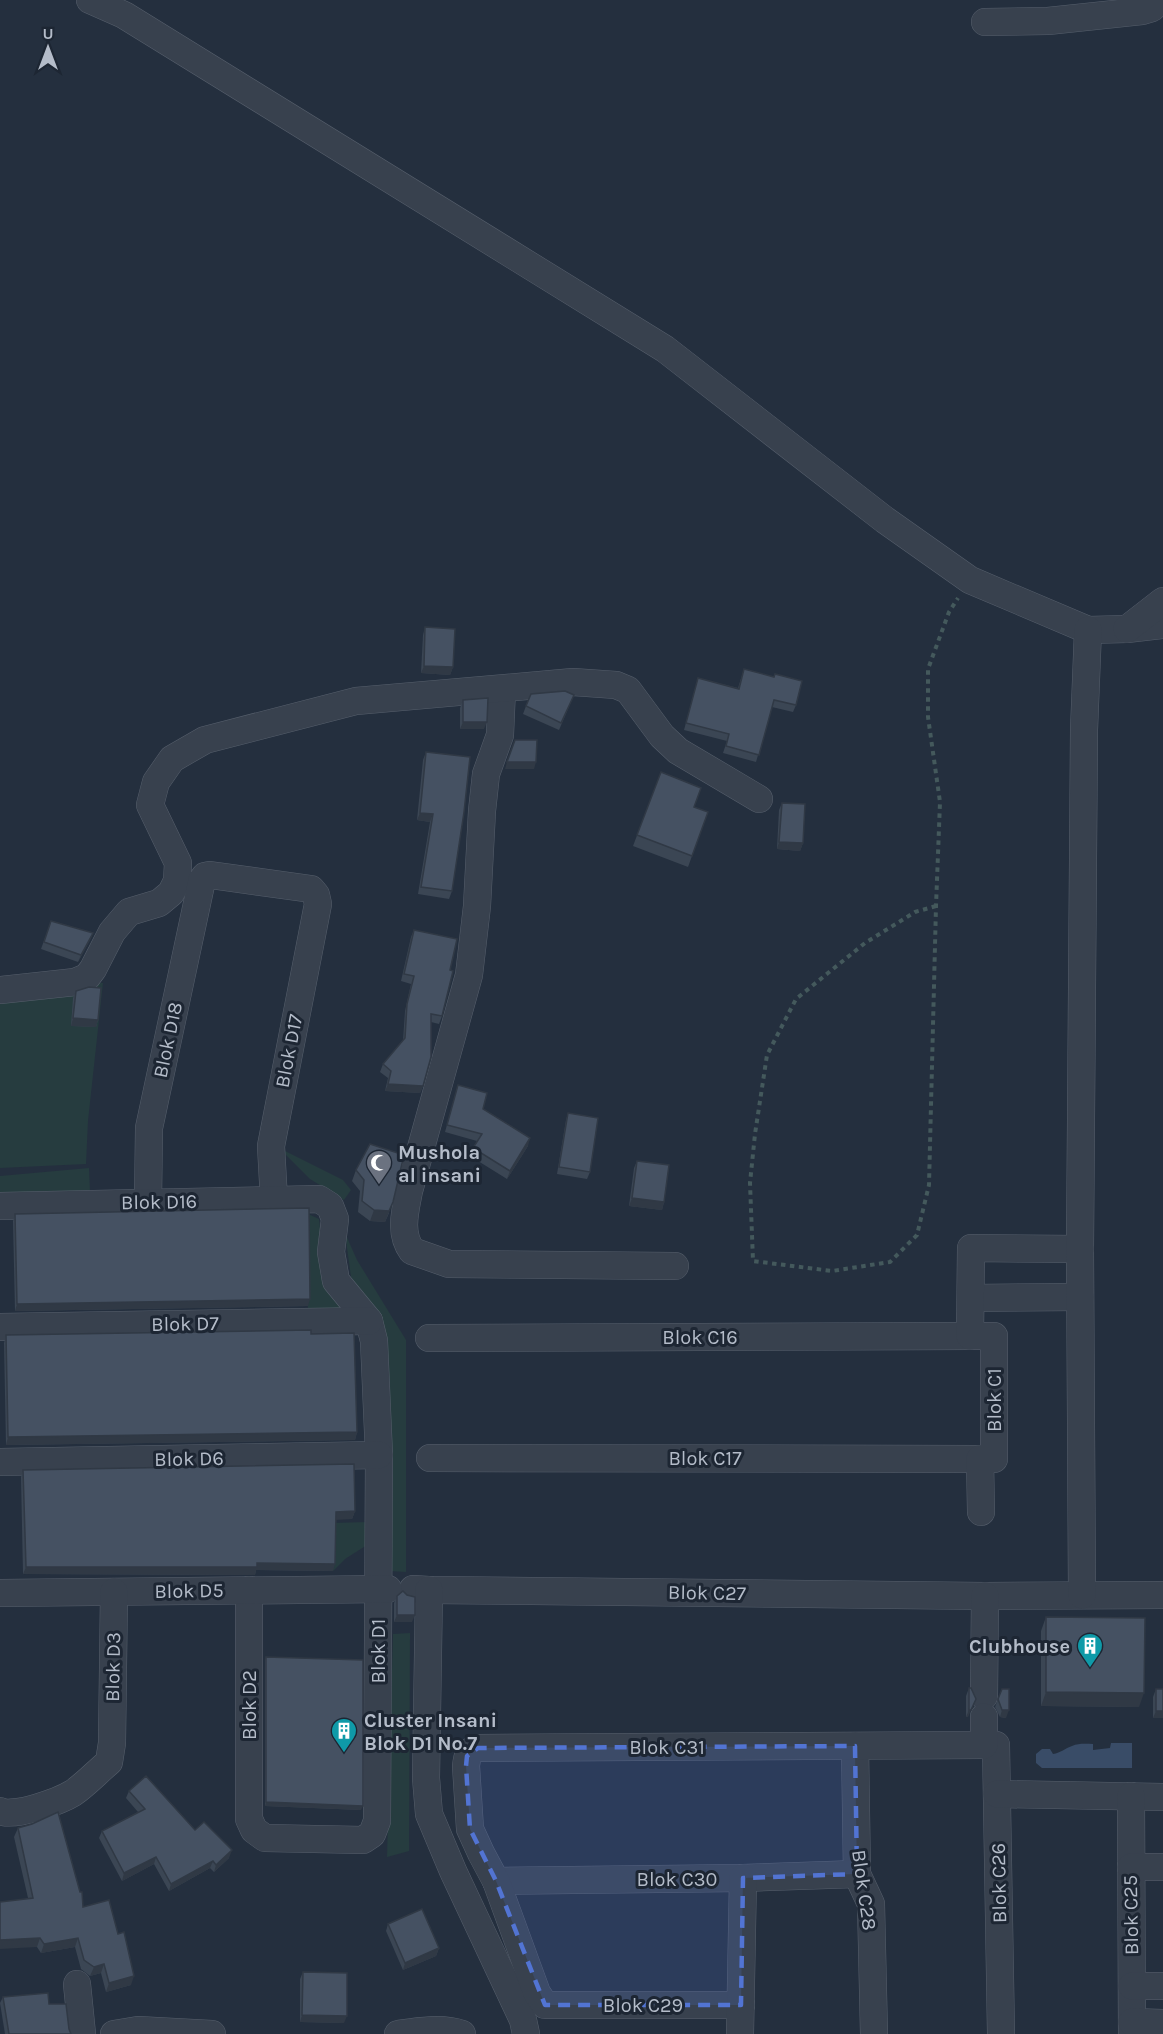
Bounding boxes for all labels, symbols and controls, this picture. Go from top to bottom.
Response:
north arrow [18,18,78,78]
text: U [42,24,54,43]
street label: Blok D18 [149,1000,187,1080]
street label: Blok D17 [271,1012,307,1090]
place label: Mushola al insani [398,1141,481,1187]
mosque icon: Mushola al insani [364,1148,394,1186]
street label: Blok D16 [121,1190,197,1214]
street label: Blok D7 [151,1312,220,1336]
street label: Blok C16 [662,1326,738,1349]
street label: Blok C1 [983,1368,1006,1432]
street label: Blok D6 [154,1447,224,1471]
street label: Blok C17 [668,1447,742,1470]
street label: Blok D5 [154,1579,224,1603]
street label: Blok C27 [668,1581,747,1605]
street label: Blok D1 [367,1619,390,1683]
building icon: Clubhouse [1075,1631,1105,1669]
street label: Blok D3 [101,1632,125,1702]
place label: Clubhouse [969,1635,1070,1658]
street label: Blok D2 [238,1670,261,1740]
place label: Cluster Insani Blok D1 No.7 [364,1709,497,1755]
building icon: Cluster Insani Blok D1 No.7 [329,1716,359,1754]
street label: Blok C31 [629,1736,705,1759]
street label: Blok C26 [987,1843,1011,1923]
street label: Blok C28 [847,1848,881,1932]
street label: Blok C30 [637,1868,717,1891]
street label: Blok C25 [1119,1875,1143,1955]
street label: Blok C29 [603,1994,683,2017]

